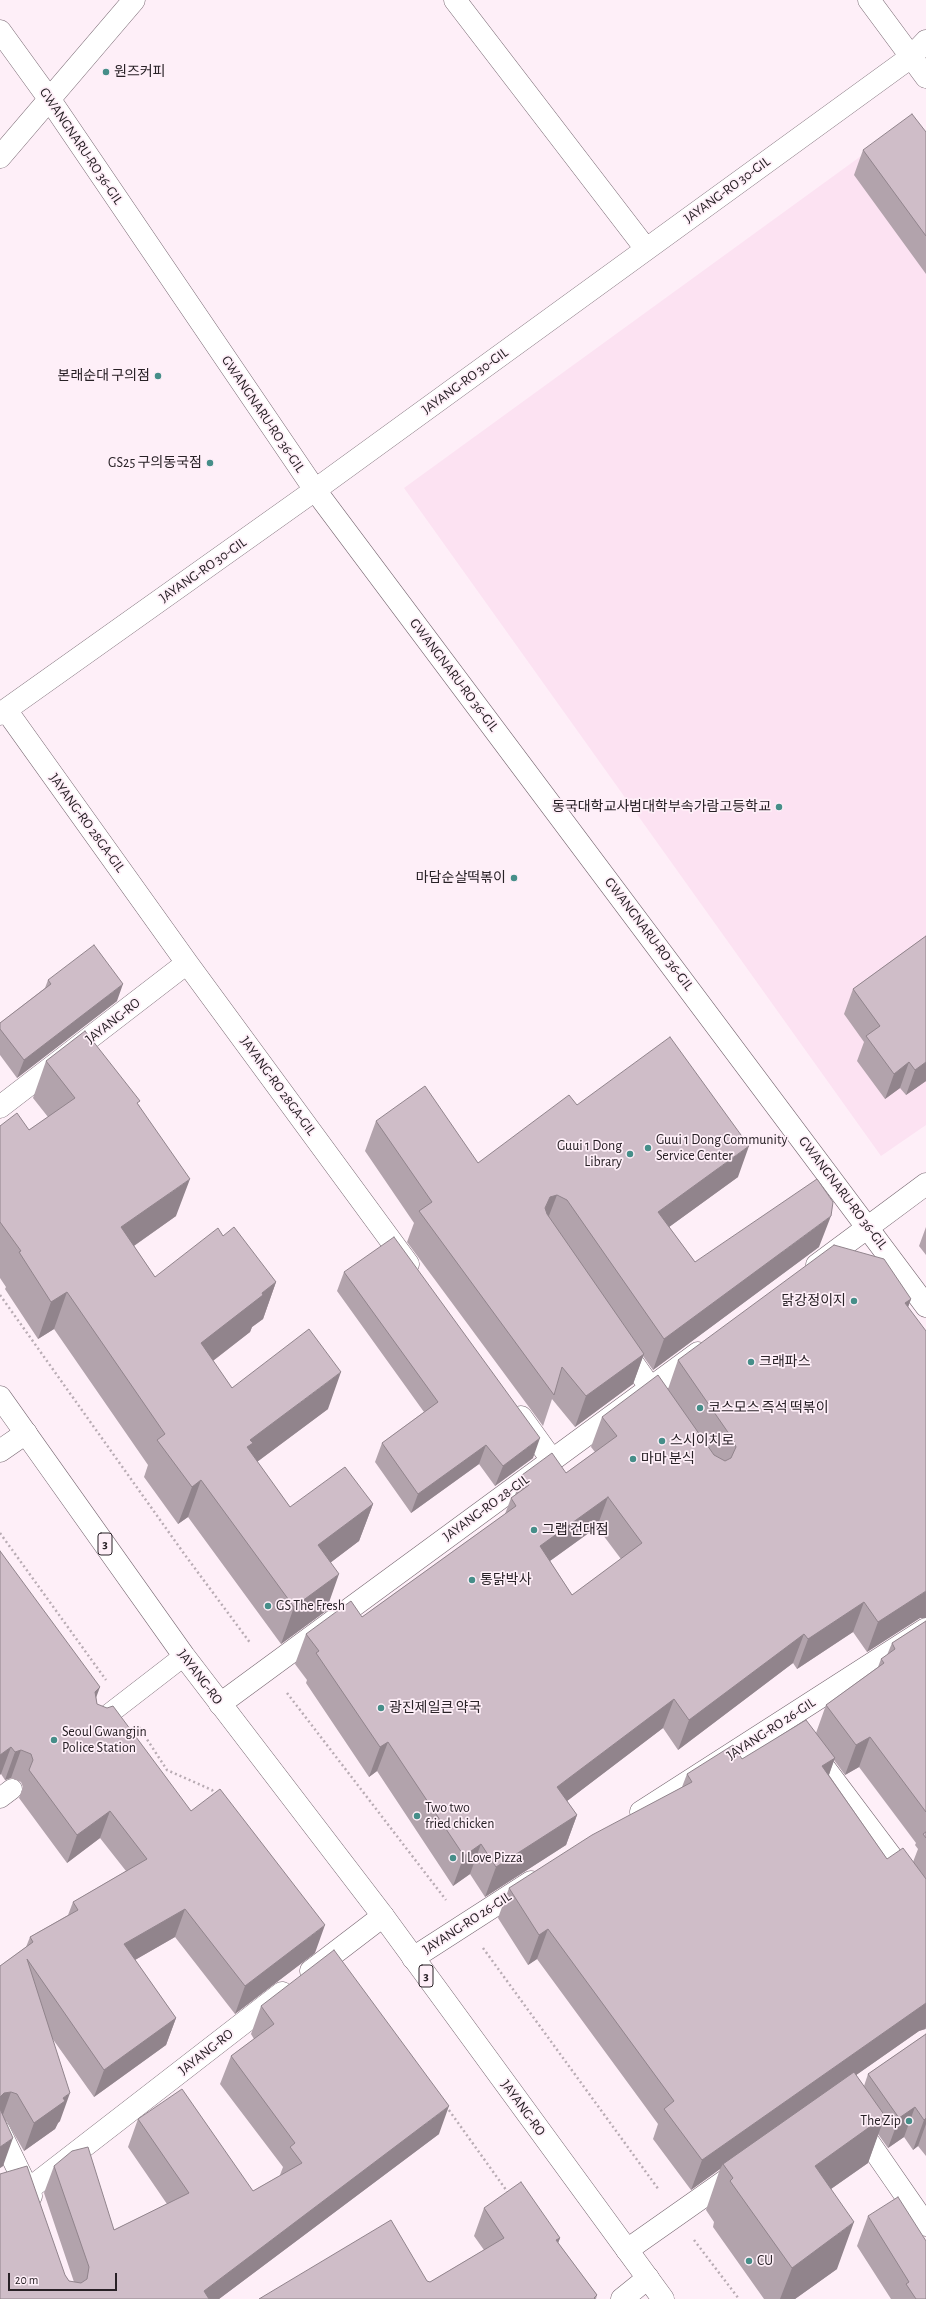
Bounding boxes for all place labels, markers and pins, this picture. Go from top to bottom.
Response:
place label: 원즈커피 [114,64,166,80]
marker: 원즈커피 [101,67,111,77]
place label: 본래순대 구의점 [58,368,150,384]
marker: 본래순대 구의점 [153,371,163,381]
place label: GS25 구의동국점 [108,455,202,471]
marker: GS25 구의동국점 [205,458,215,468]
place label: 동국대학교사범대학부속가람고등학교 [552,799,771,815]
marker: 동국대학교사범대학부속가람고등학교 [774,802,784,812]
place label: 마담순살떡볶이 [416,870,506,886]
marker: 마담순살떡볶이 [509,873,519,883]
place label: Guui 1 Dong Community Service Center [656,1132,787,1164]
place label: Guui 1 Dong Library [557,1138,622,1170]
marker: Guui 1 Dong Community Service Center [643,1143,653,1153]
marker: Guui 1 Dong Library [625,1149,635,1159]
place label: 닭강정이지 [782,1293,846,1309]
marker: 닭강정이지 [849,1296,859,1306]
place label: 크래파스 [759,1354,811,1370]
marker: 크래파스 [746,1357,756,1367]
place label: 코스모스 즉석 떡볶이 [708,1400,829,1416]
marker: 코스모스 즉석 떡볶이 [695,1403,705,1413]
place label: 스시이치로 [670,1433,734,1449]
marker: 스시이치로 [657,1436,667,1446]
place label: 마마 분식 [641,1451,695,1467]
marker: 마마 분식 [628,1454,638,1464]
place label: 그랩 건대점 [542,1522,609,1538]
marker: 그랩 건대점 [529,1525,539,1535]
place label: 통닭박사 [480,1572,532,1588]
marker: 통닭박사 [467,1575,477,1585]
place label: GS The Fresh [276,1598,345,1614]
marker: GS The Fresh [263,1601,273,1611]
place label: 광진제일큰 약국 [389,1700,481,1716]
marker: 광진제일큰 약국 [376,1703,386,1713]
place label: Seoul Gwangjin Police Station [62,1724,147,1756]
marker: Seoul Gwangjin Police Station [49,1735,59,1745]
place label: Two two fried chicken [425,1800,494,1832]
marker: Two two fried chicken [412,1811,422,1821]
place label: I Love Pizza [461,1850,523,1866]
marker: I Love Pizza [448,1853,458,1863]
place label: The Zip [860,2113,901,2129]
marker: The Zip [904,2116,914,2126]
place label: CU [757,2253,773,2269]
marker: CU [744,2256,754,2266]

